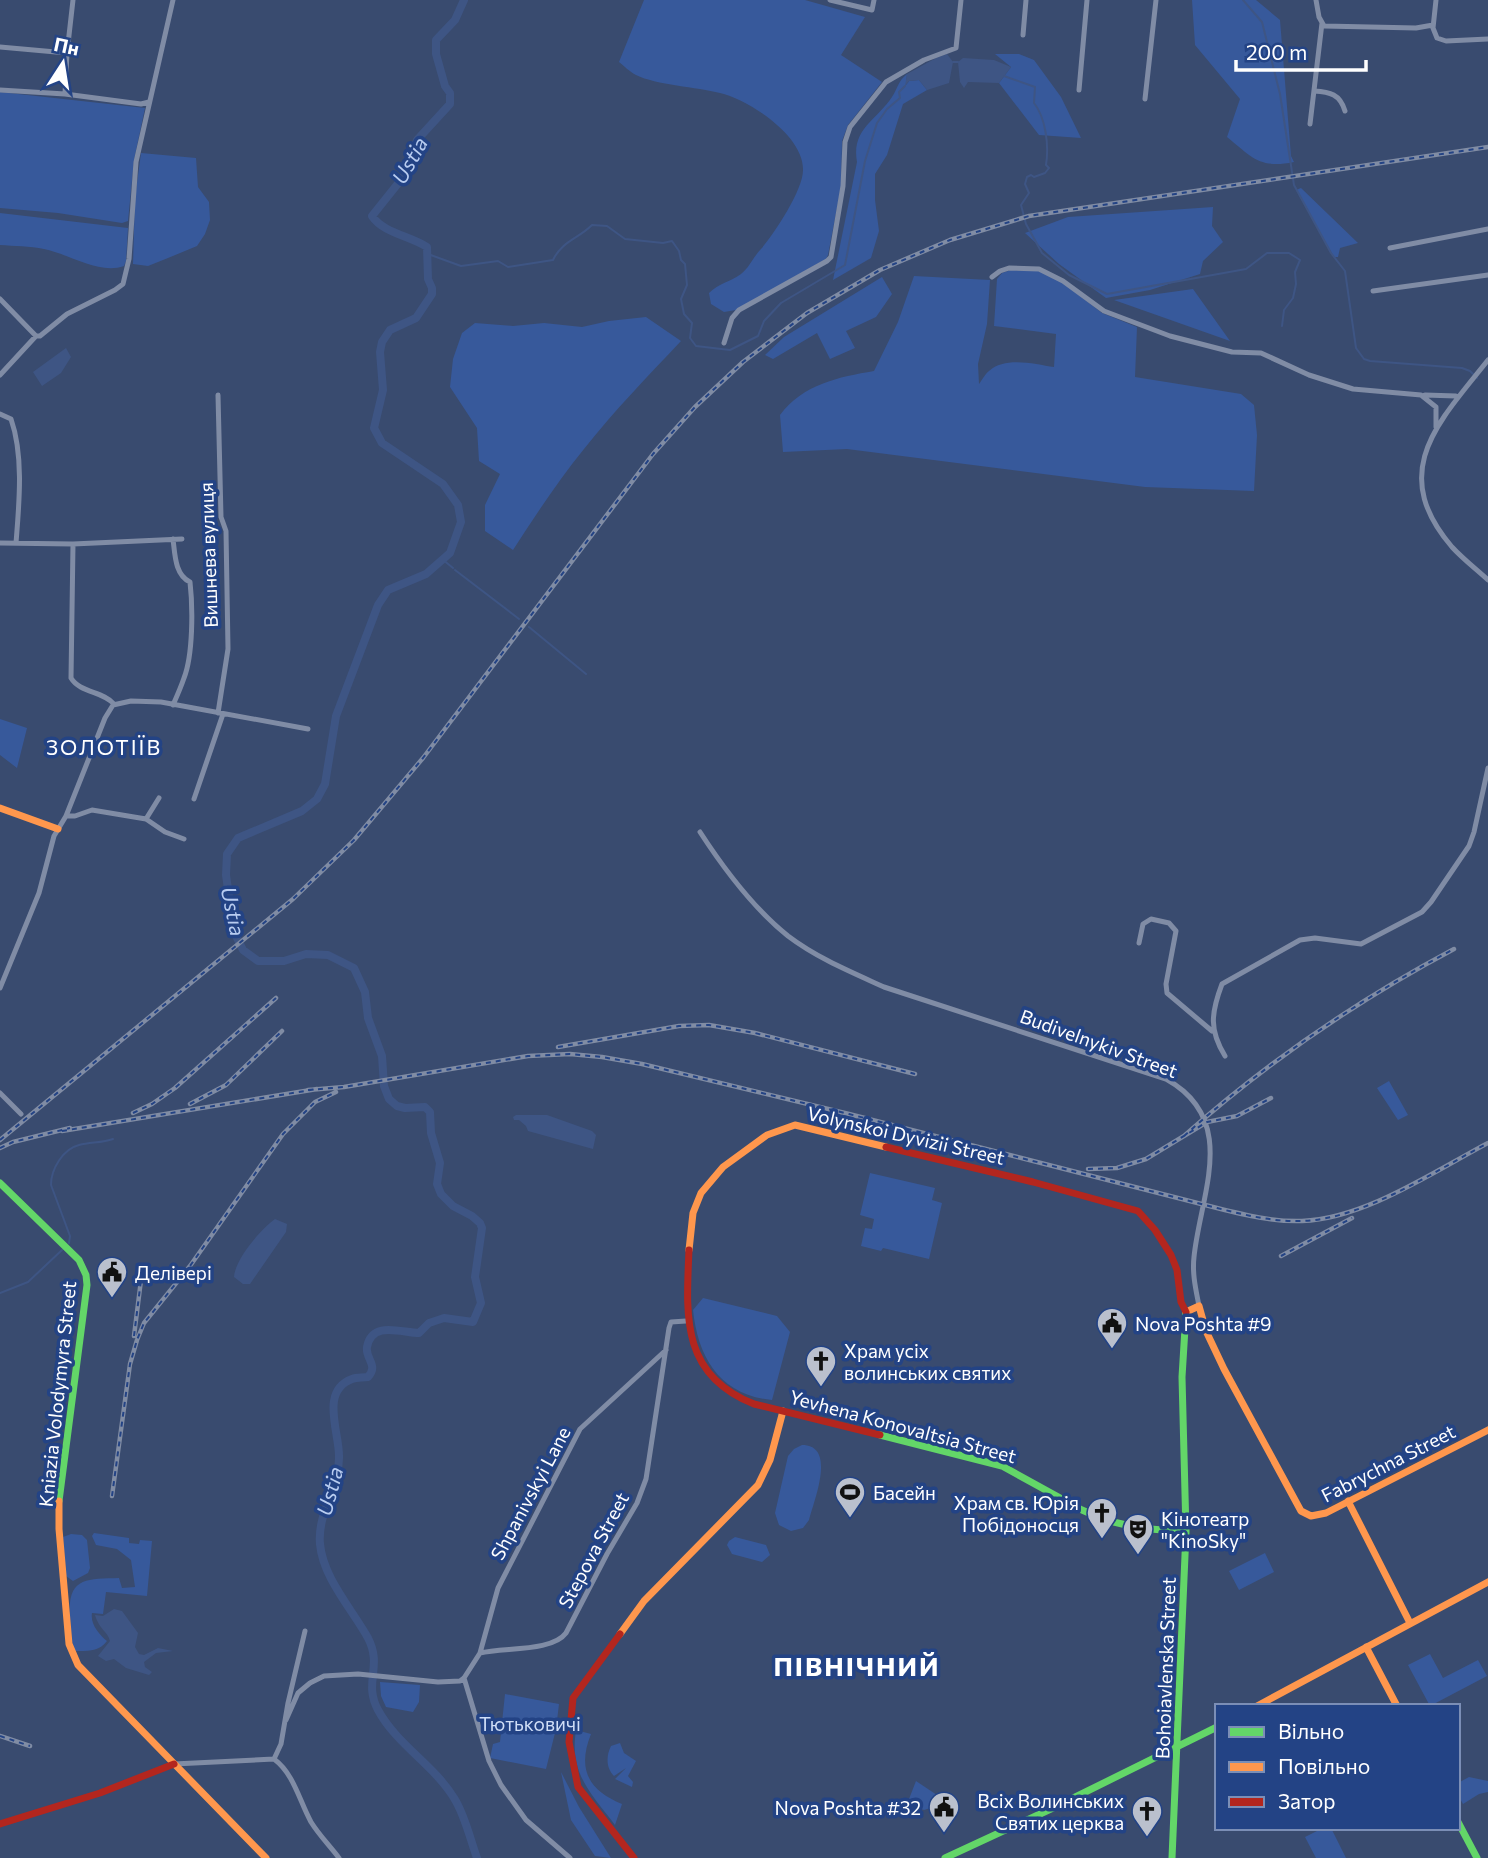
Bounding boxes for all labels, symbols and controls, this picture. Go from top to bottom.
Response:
north arrow [28,28,98,98]
scale bar [1236,28,1366,72]
text: Пн [52,32,81,60]
text: 200 m [1246,39,1307,64]
water label: Ustia [386,132,432,188]
street label: Вишнева вулиця [194,482,222,628]
district label: ЗОЛОТІЇВ [46,734,162,759]
water label: Ustia [217,884,251,938]
street label: Budivelnykiv Street [1017,1004,1181,1082]
street label: Volynskoi Dyvizii Street [805,1101,1007,1169]
public building icon: Делівері [95,1255,129,1299]
place label: Делівері [135,1261,212,1284]
street label: Kniazia Volodymyra Street [34,1280,80,1508]
public building icon: Nova Poshta #9 [1095,1306,1129,1350]
place label: Nova Poshta #9 [1135,1312,1272,1335]
place label: Храм усіх волинських святих [844,1339,1011,1384]
church icon: Храм усіх волинських святих [804,1344,838,1388]
street label: Yevhena Konovaltsia Street [787,1385,1019,1467]
street label: Fabrychna Street [1317,1419,1459,1507]
street label: Shpanivskyi Lane [485,1422,575,1564]
water label: Ustia [310,1464,348,1518]
sports icon: Басейн [833,1475,867,1519]
place label: Басейн [873,1481,936,1504]
street label: Stepova Street [553,1488,633,1612]
place label: Храм св. Юрія Побідоносця [954,1491,1079,1536]
church icon: Храм св. Юрія Побідоносця [1085,1496,1119,1540]
place label: Кінотеатр "KinoSky" [1161,1507,1249,1552]
theatre icon: Кінотеатр "KinoSky" [1121,1512,1155,1556]
street label: Bohoiavlenska Street [1150,1576,1180,1759]
district label: ПІВНІЧНИЙ [773,1650,941,1681]
legend [1215,1704,1460,1830]
park label: Тютьковичі [479,1712,581,1735]
text: Вільно [1278,1718,1344,1743]
text: Повільно [1278,1753,1370,1778]
text: Затор [1278,1788,1335,1813]
place label: Всіх Волинських Святих церква [977,1789,1124,1834]
public building icon: Nova Poshta #32 [927,1790,961,1834]
church icon: Всіх Волинських Святих церква [1130,1794,1164,1838]
place label: Nova Poshta #32 [775,1796,921,1819]

